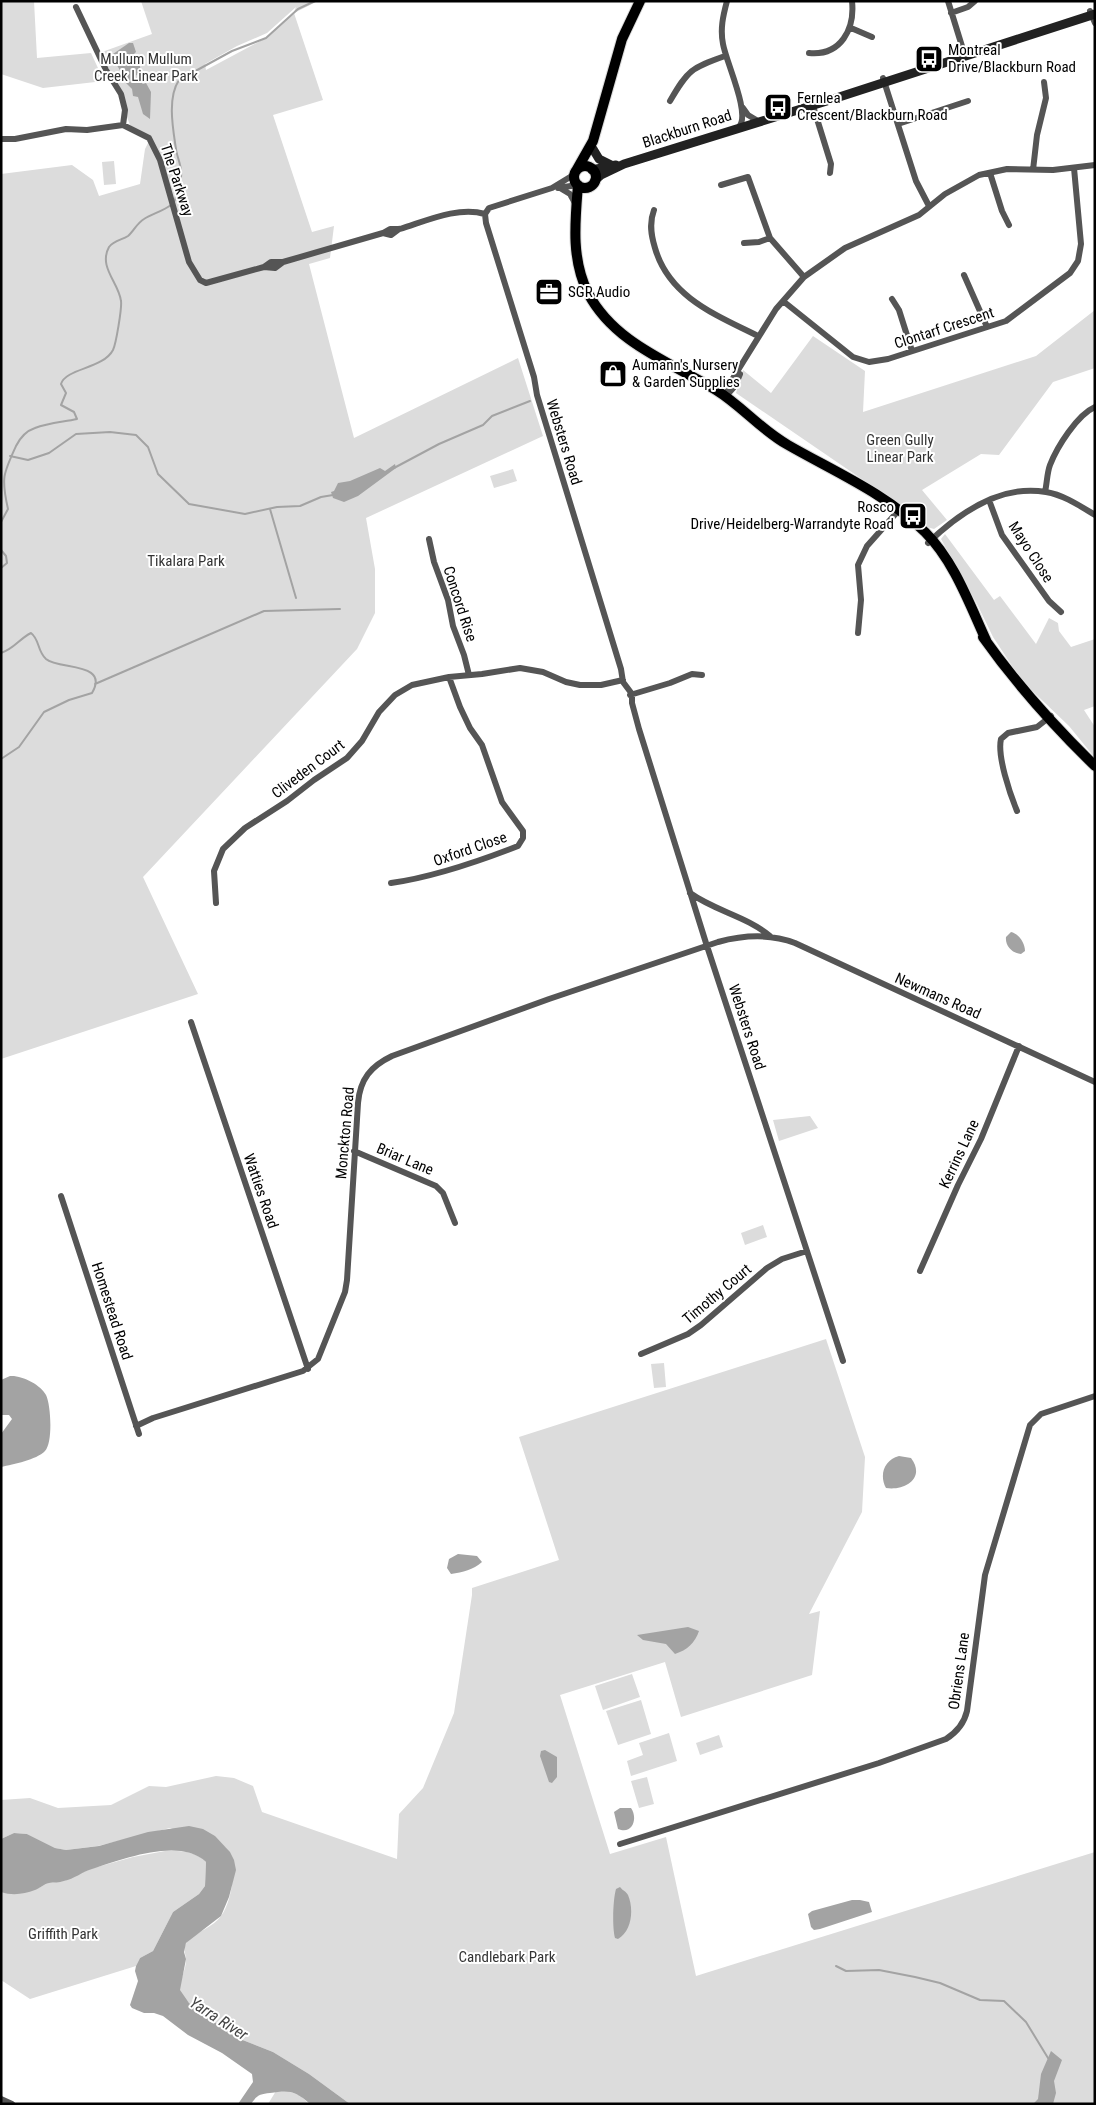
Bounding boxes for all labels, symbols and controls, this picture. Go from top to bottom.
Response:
place label: Montreal Drive/Blackburn Road [948,41,1076,76]
bus stop icon: Montreal Drive/Blackburn Road [914,44,944,74]
park label: Mullum Mullum Creek Linear Park [94,50,198,85]
place label: Fernlea Crescent/Blackburn Road [797,89,948,124]
bus stop icon: Fernlea Crescent/Blackburn Road [763,92,793,122]
street label: Blackburn Road [640,106,734,152]
street label: The Parkway [157,141,197,219]
office icon: SGR Audio [534,277,564,307]
place label: SGR Audio [568,283,630,301]
street label: Clontarf Crescent [892,303,996,353]
place label: Aumann's Nursery & Garden Supplies [632,356,740,391]
shop icon: Aumann's Nursery & Garden Supplies [598,359,628,389]
street label: Websters Road [542,397,586,487]
park label: Green Gully Linear Park [866,431,934,466]
place label: Rosco Drive/Heidelberg-Warrandyte Road [690,498,894,533]
bus stop icon: Rosco Drive/Heidelberg-Warrandyte Road [898,501,928,531]
street label: Mayo Close [1005,518,1057,586]
park label: Tikalara Park [147,552,225,570]
street label: Concord Rise [439,564,481,644]
street label: Cliveden Court [268,736,348,802]
street label: Oxford Close [431,828,509,870]
street label: Newmans Road [892,969,984,1023]
street label: Websters Road [725,982,769,1072]
street label: Monckton Road [332,1086,358,1180]
street label: Kerrins Lane [935,1117,983,1191]
street label: Briar Lane [374,1139,436,1179]
street label: Watties Road [240,1151,282,1231]
street label: Homestead Road [88,1260,136,1362]
street label: Timothy Court [679,1260,755,1328]
street label: Obriens Lane [945,1631,973,1711]
park label: Griffith Park [28,1925,98,1943]
park label: Candlebark Park [459,1948,556,1966]
water label: Yarra River [186,1993,252,2045]

